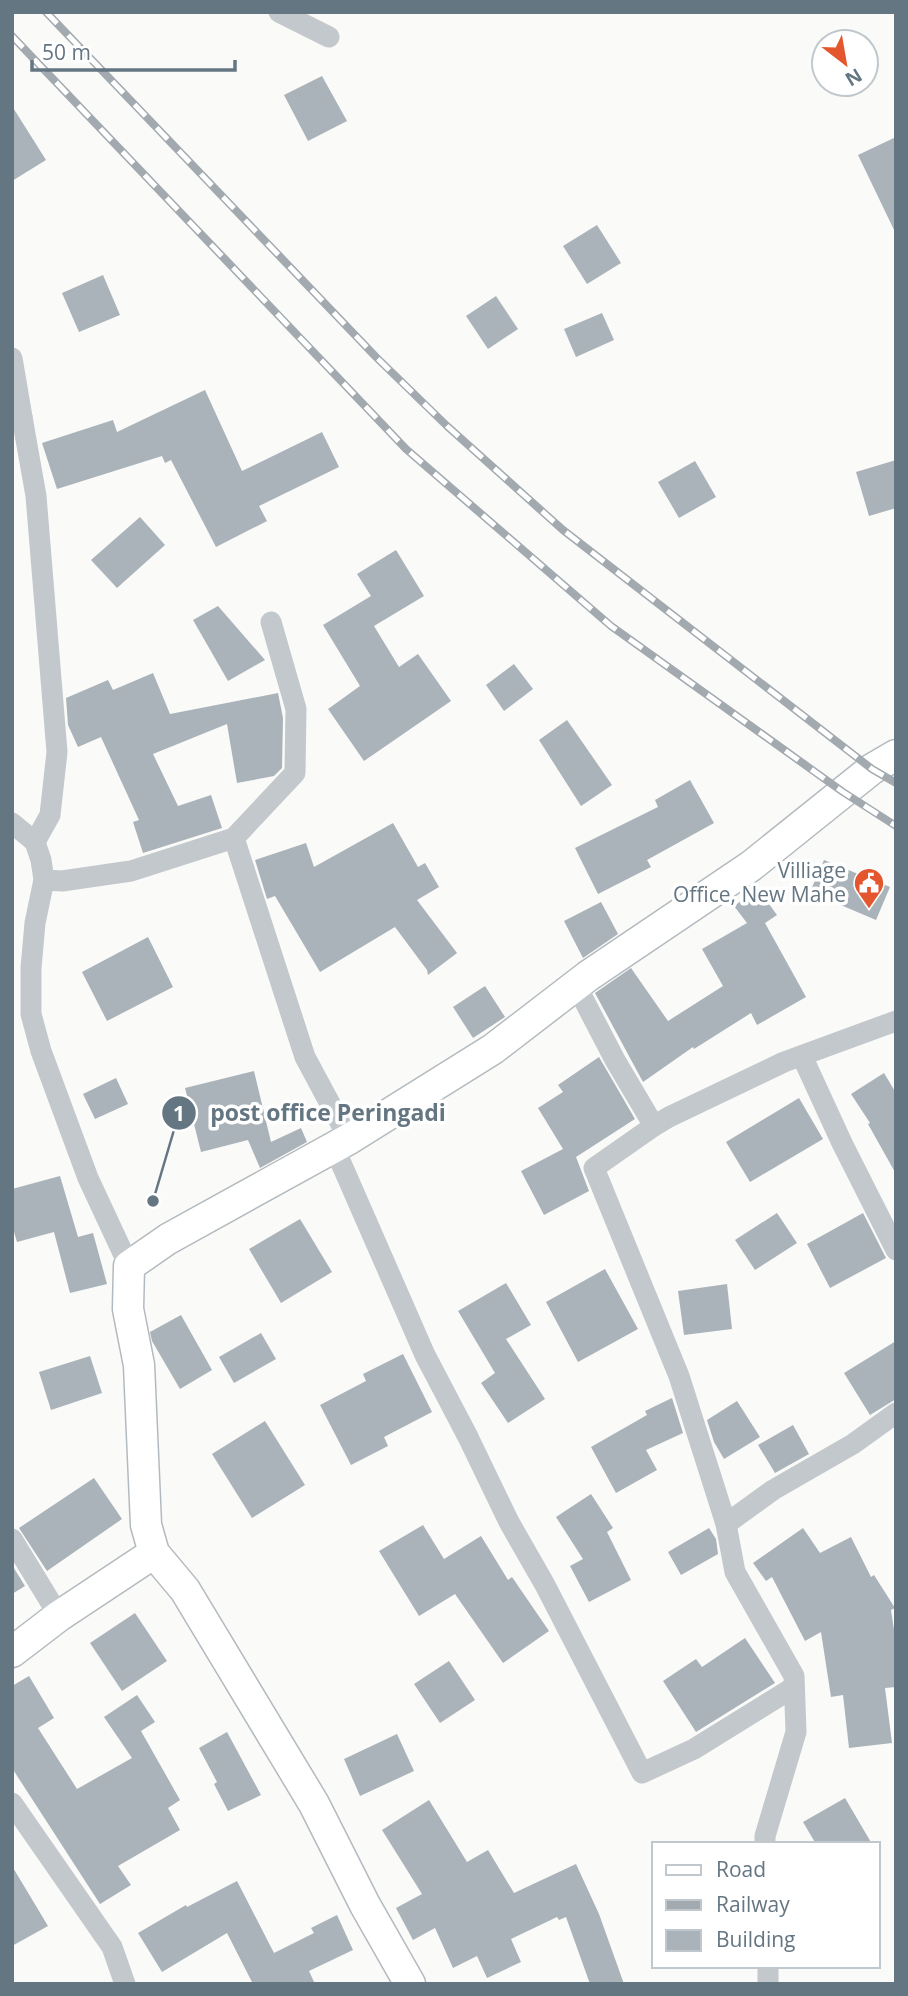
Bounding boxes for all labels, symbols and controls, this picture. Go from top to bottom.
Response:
scale bar [32,28,234,72]
north arrow [810,28,880,98]
text: 50 m [42,38,91,66]
text: N [840,62,867,93]
place label: Villiage Office, New Mahe [673,856,846,908]
public building icon: Villiage Office, New Mahe [852,866,886,910]
callout: post office Peringadi [162,1091,460,1135]
text: post office Peringadi [210,1096,446,1128]
text: 1 [173,1099,185,1127]
legend [652,1842,880,1968]
text: Road [716,1855,766,1883]
text: Railway [716,1890,790,1918]
text: Building [716,1925,795,1953]

